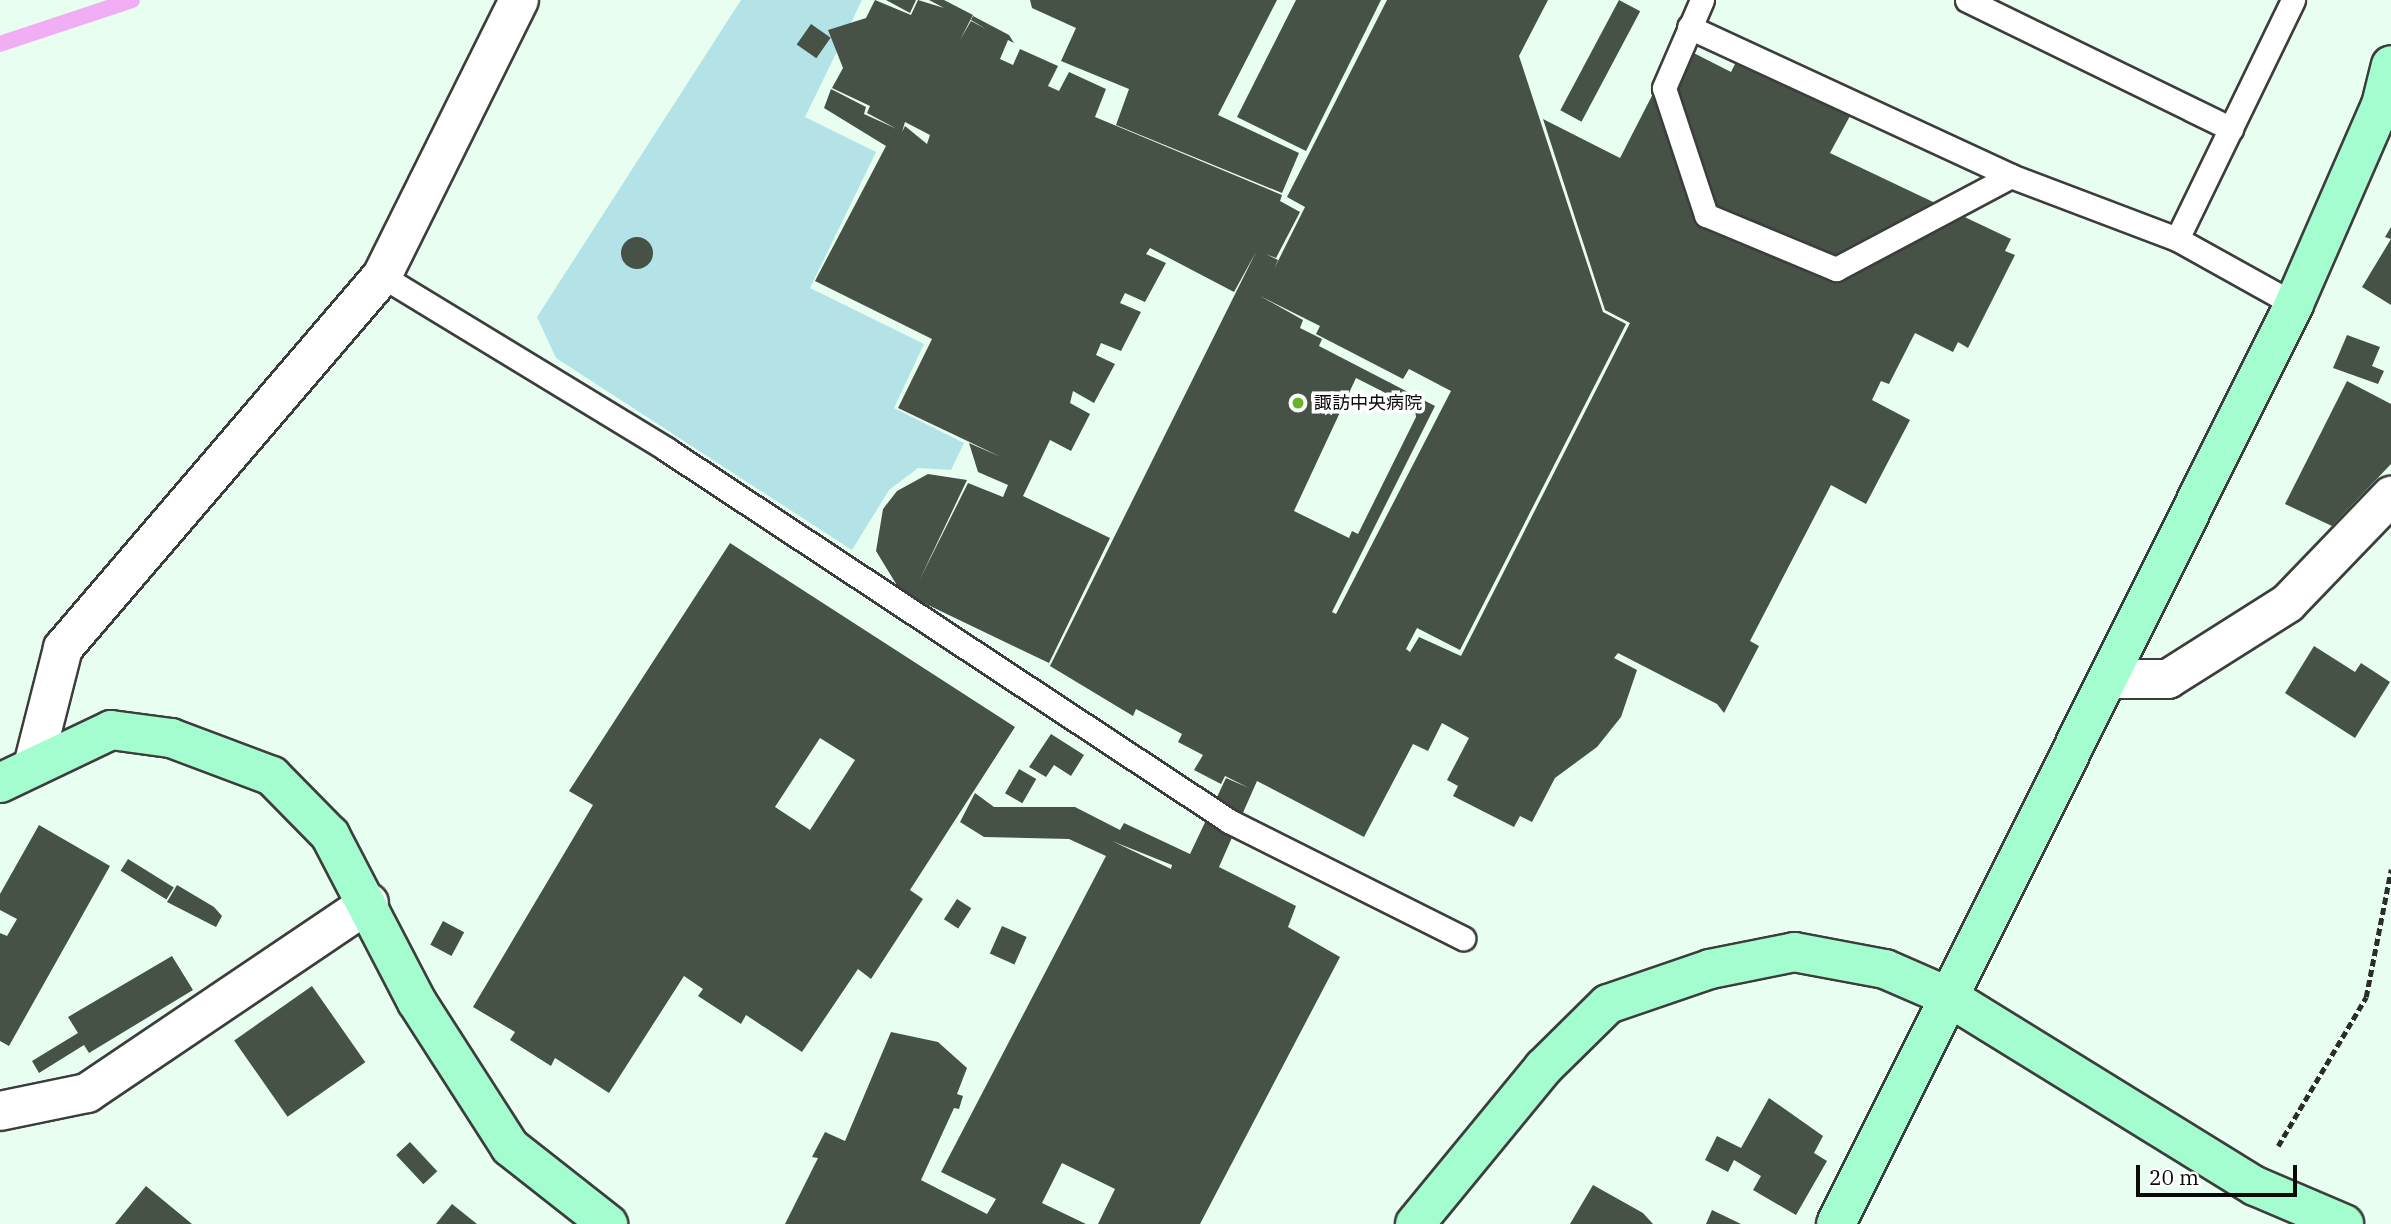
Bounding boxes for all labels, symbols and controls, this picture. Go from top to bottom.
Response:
place label: 諏訪中央病院 [1314,392,1422,414]
marker: 諏訪中央病院 [1288,393,1308,413]
scale bar [2139,1150,2300,1194]
text: 20 m [2149,1163,2199,1191]

